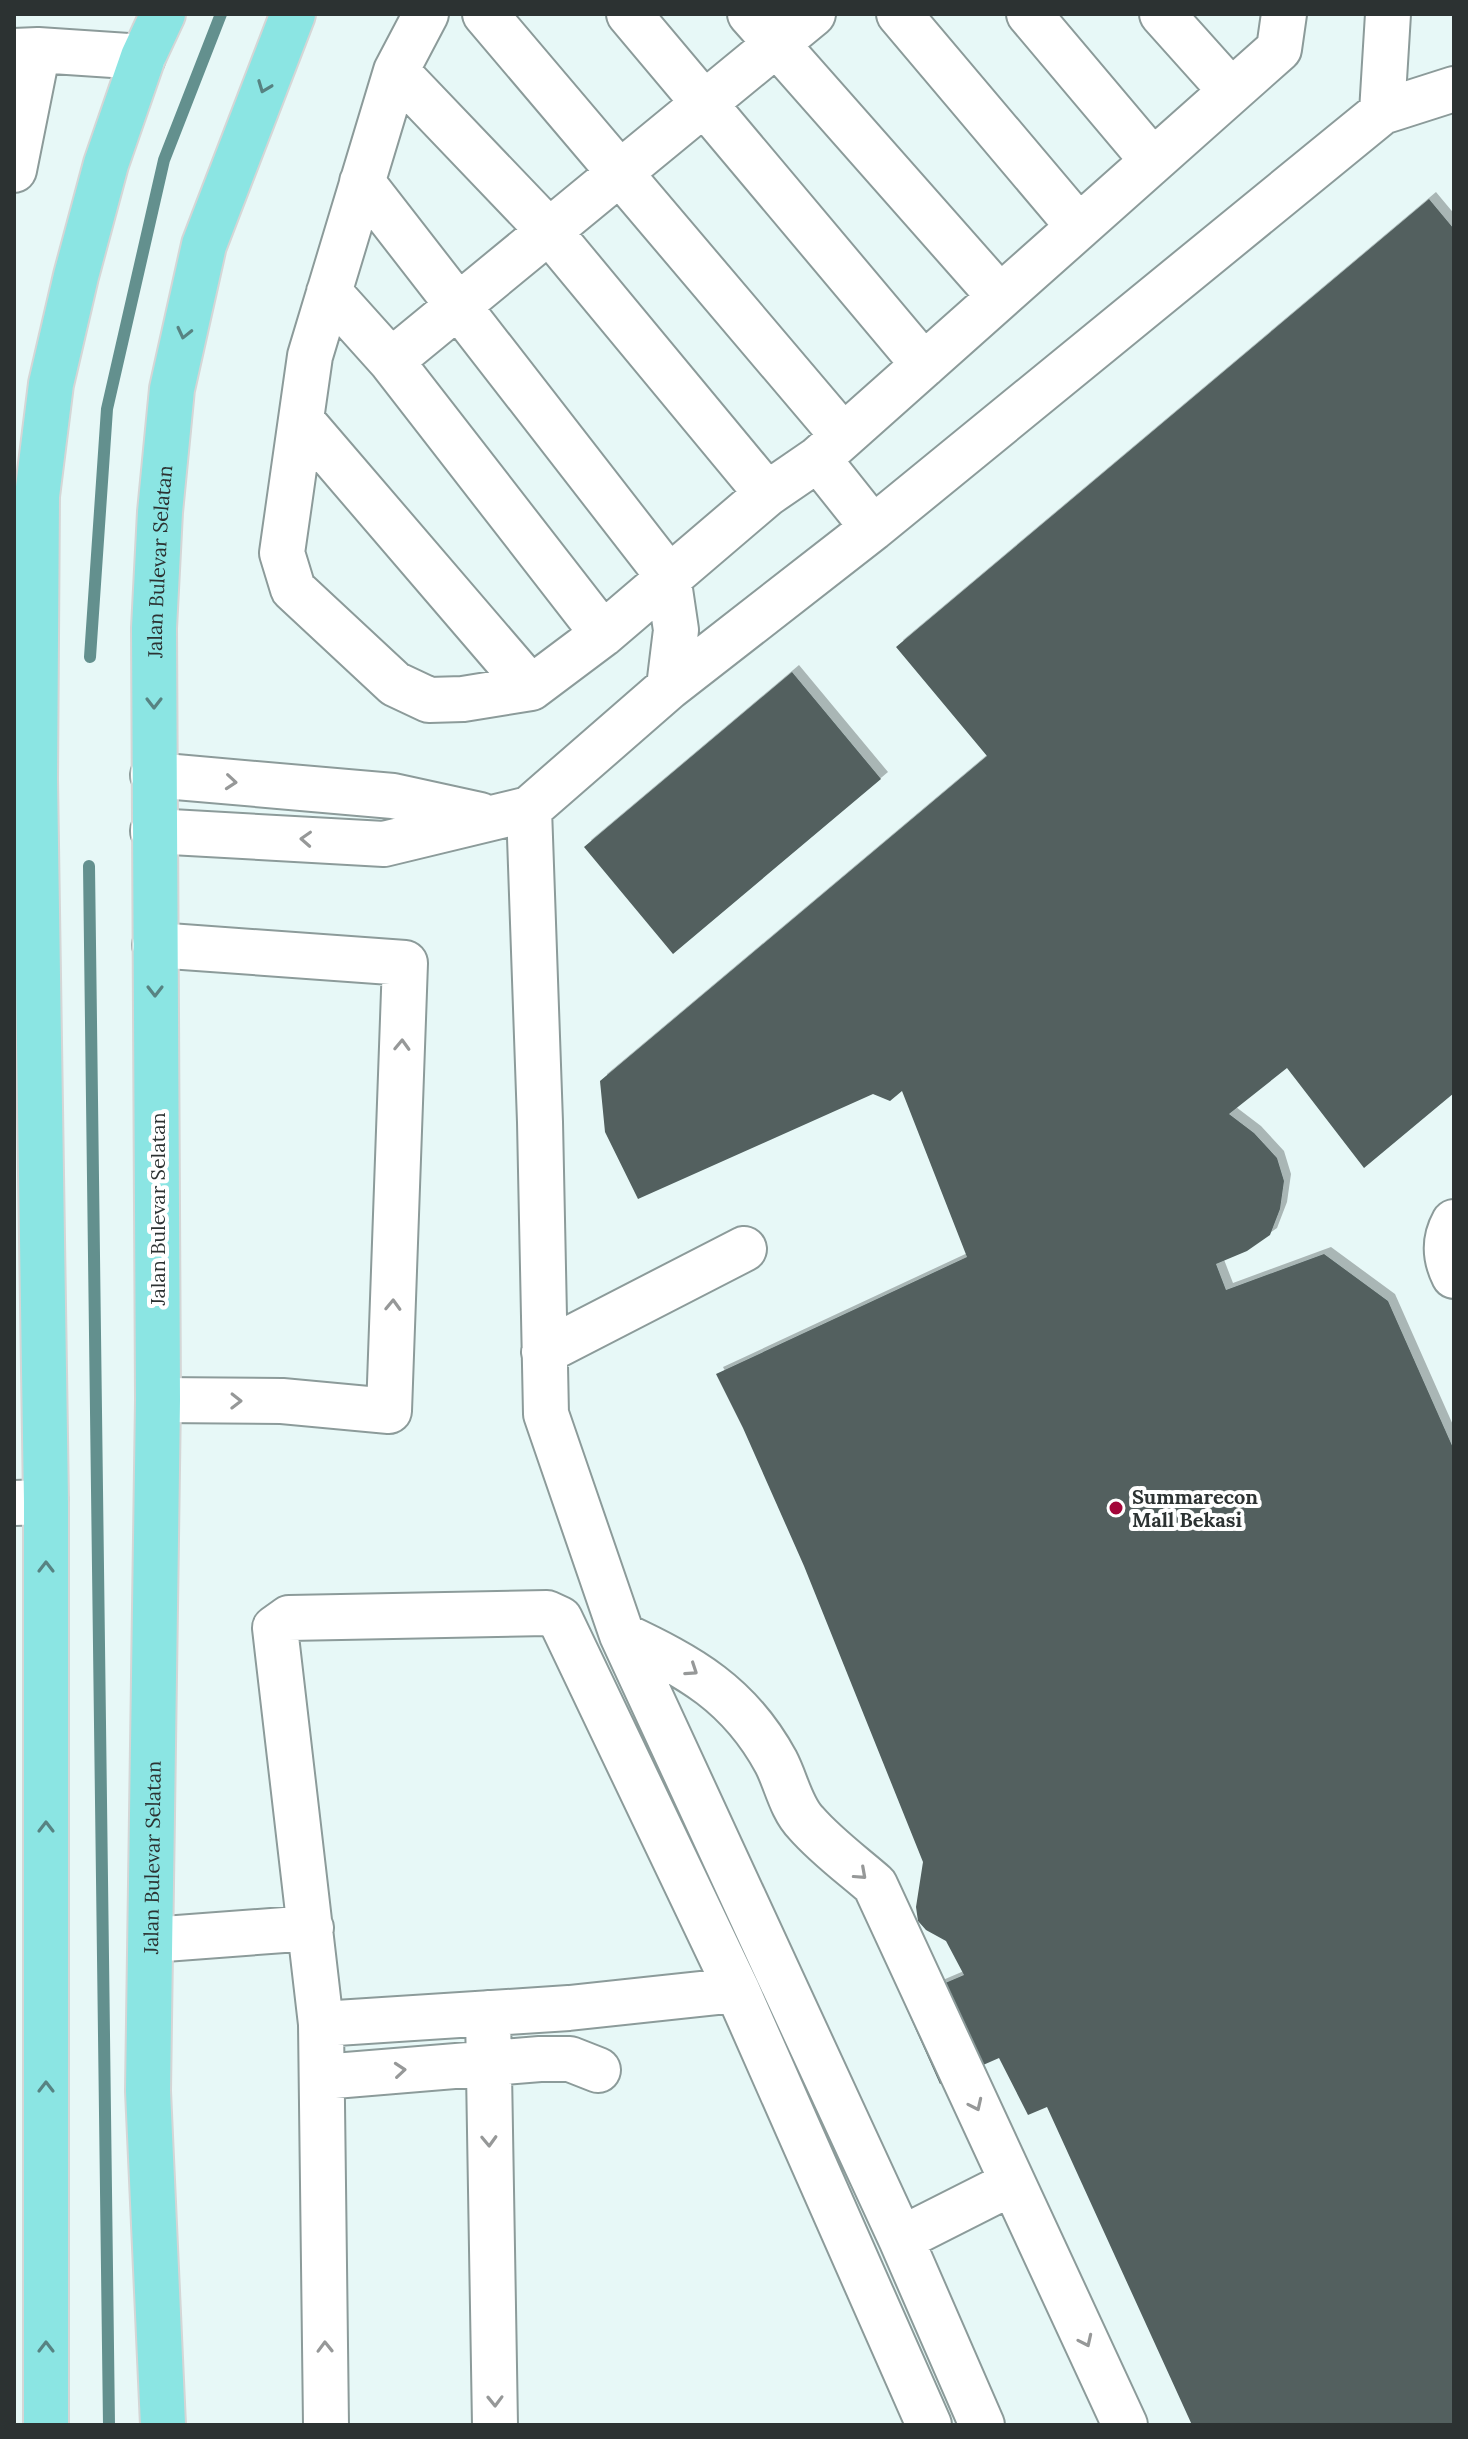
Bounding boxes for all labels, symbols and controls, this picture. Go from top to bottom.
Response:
one-way arrow [258,79,274,93]
one-way arrow [176,326,193,340]
street label: Jalan Bulevar Selatan [141,464,177,659]
one-way arrow [145,697,163,710]
one-way arrow [225,773,238,790]
one-way arrow [299,831,312,848]
one-way arrow [146,985,164,998]
one-way arrow [393,1038,410,1051]
street label: Jalan Bulevar Selatan [145,1112,170,1307]
one-way arrow [384,1298,401,1311]
one-way arrow [230,1392,243,1409]
place label: Summarecon Mall Bekasi [1132,1484,1258,1532]
marker: Summarecon Mall Bekasi [1107,1499,1125,1517]
one-way arrow [37,1560,55,1573]
one-way arrow [683,1660,697,1675]
street label: Jalan Bulevar Selatan [137,1761,165,1955]
one-way arrow [37,1820,55,1833]
one-way arrow [852,1864,867,1878]
one-way arrow [394,2062,407,2079]
one-way arrow [37,2080,55,2093]
one-way arrow [966,2097,982,2112]
one-way arrow [481,2135,498,2148]
one-way arrow [1076,2333,1092,2347]
one-way arrow [37,2340,55,2353]
one-way arrow [316,2340,333,2353]
one-way arrow [486,2395,504,2408]

